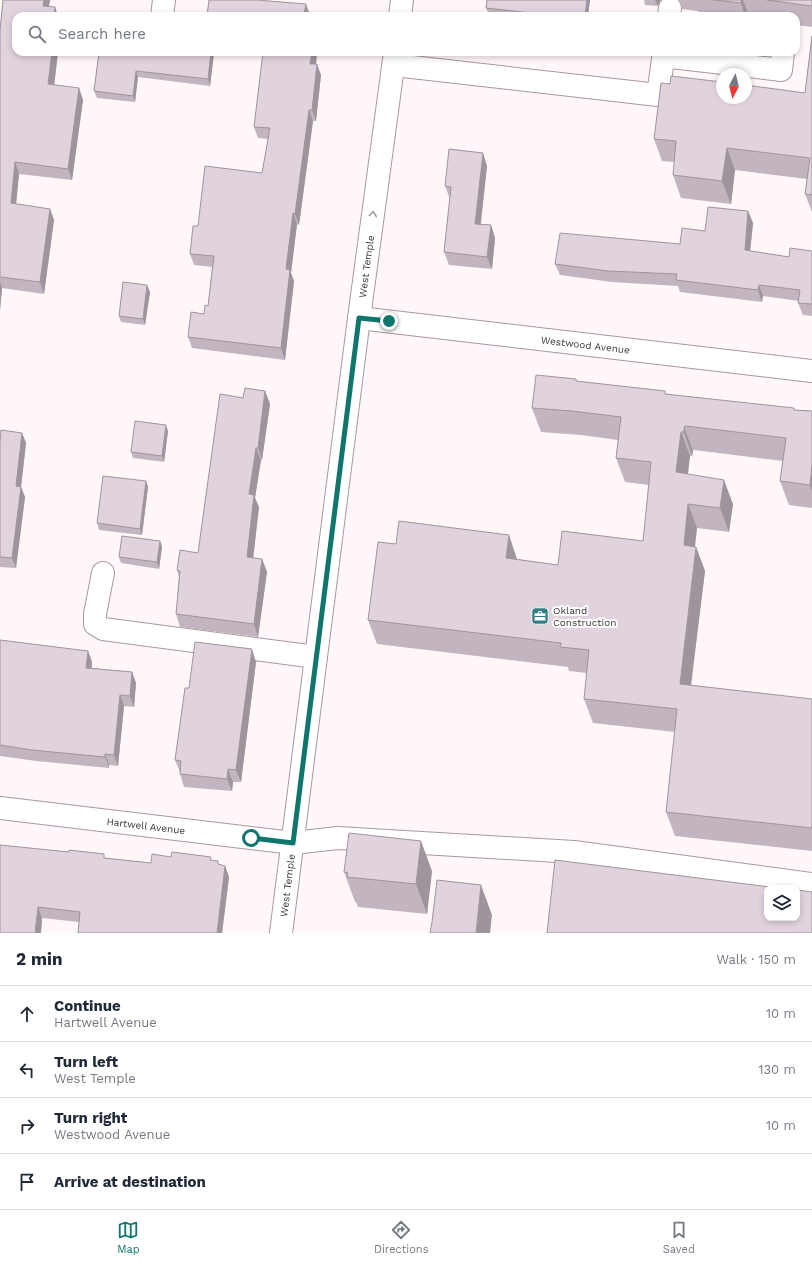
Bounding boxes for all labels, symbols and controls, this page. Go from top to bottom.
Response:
search box [12,12,800,56]
icon: search [26,23,48,45]
text: Search here [58,25,146,43]
north arrow [716,68,752,104]
one-way arrow [368,211,377,217]
street label: West Temple [356,234,376,298]
route end [380,312,398,330]
street label: Westwood Avenue [540,334,631,355]
place label: Okland Construction [553,605,616,628]
office icon: Okland Construction [530,606,550,626]
street label: Hartwell Avenue [106,815,186,836]
route start [242,829,260,847]
street label: West Temple [278,853,296,917]
map controls [764,885,800,921]
button: layers [764,885,800,921]
text: 2 min [16,949,62,969]
text: Walk · 150 m [717,952,796,967]
text: Continue [54,997,121,1015]
icon: ahead [16,1003,38,1025]
text: 10 m [766,1006,796,1021]
text: Hartwell Avenue [54,1015,157,1030]
text: Turn left [54,1053,118,1071]
icon: left [16,1059,38,1081]
text: 130 m [758,1062,796,1077]
text: West Temple [54,1071,136,1086]
text: Turn right [54,1109,127,1127]
icon: right [16,1115,38,1137]
text: 10 m [766,1118,796,1133]
text: Westwood Avenue [54,1127,170,1142]
icon: arrive [16,1171,38,1193]
text: Arrive at destination [54,1173,206,1191]
tab: Map [117,1219,140,1256]
tab: Directions [374,1219,428,1256]
tab: Saved [663,1219,695,1256]

